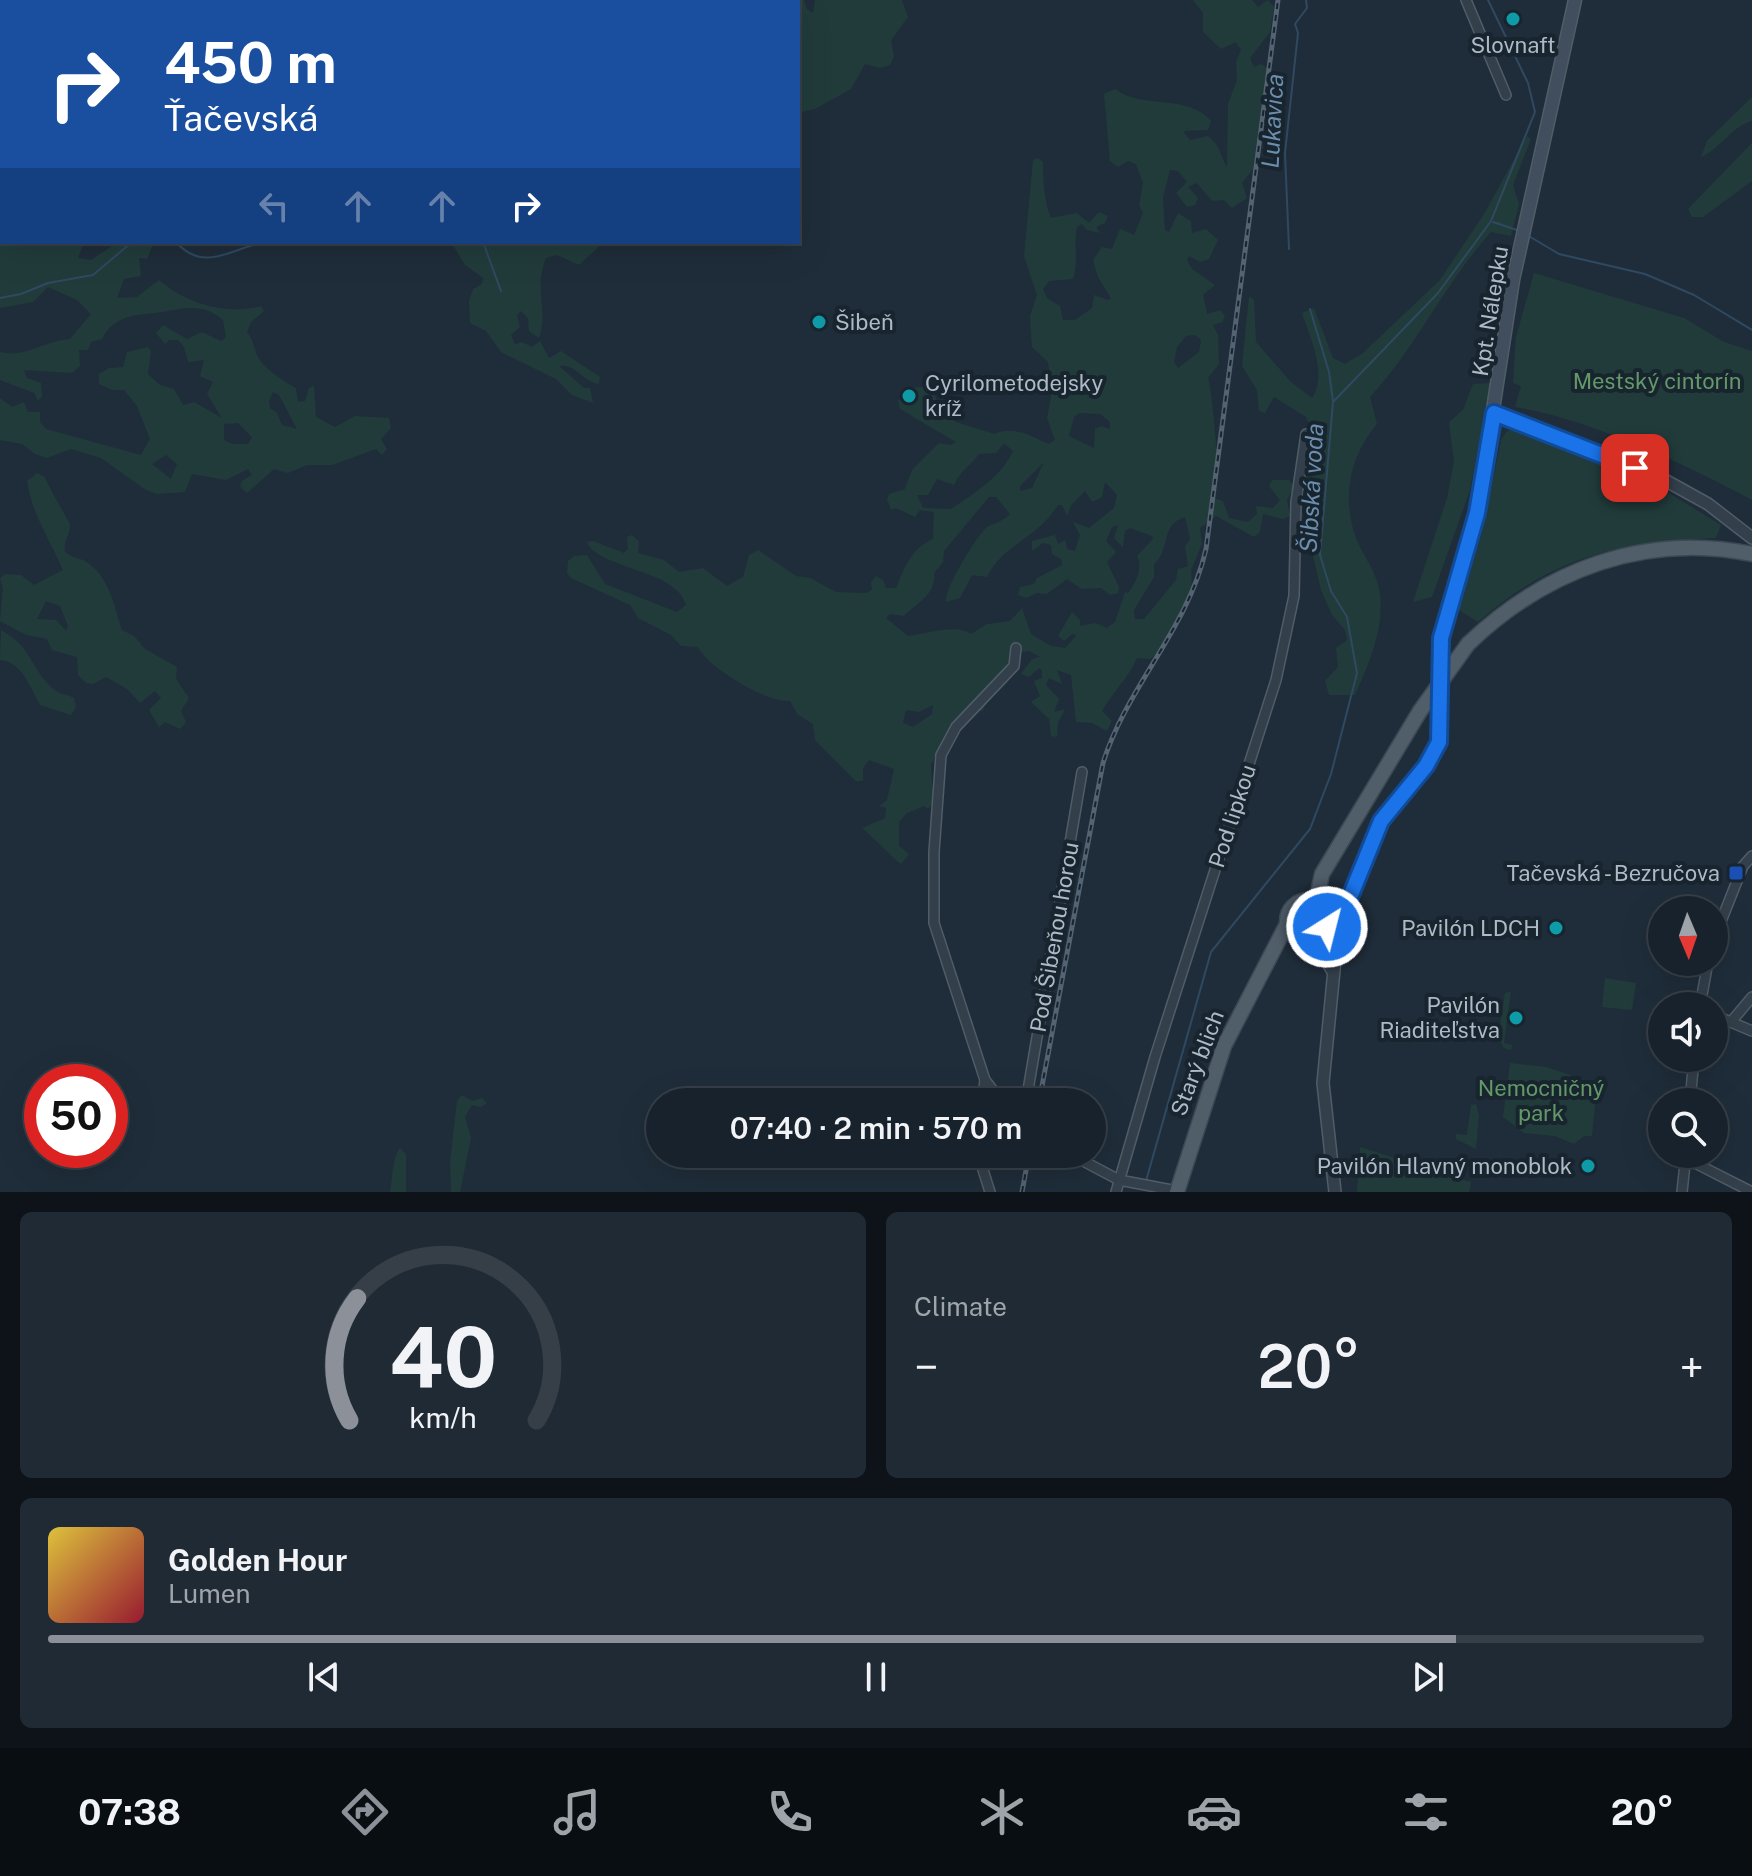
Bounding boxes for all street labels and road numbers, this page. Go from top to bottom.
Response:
street label: Kpt. Nálepku [1467,244,1513,378]
street label: Pod lipkou [1203,761,1261,871]
street label: Pod Šibeňou horou [1024,840,1084,1034]
street label: Starý blich [1165,1007,1229,1119]

